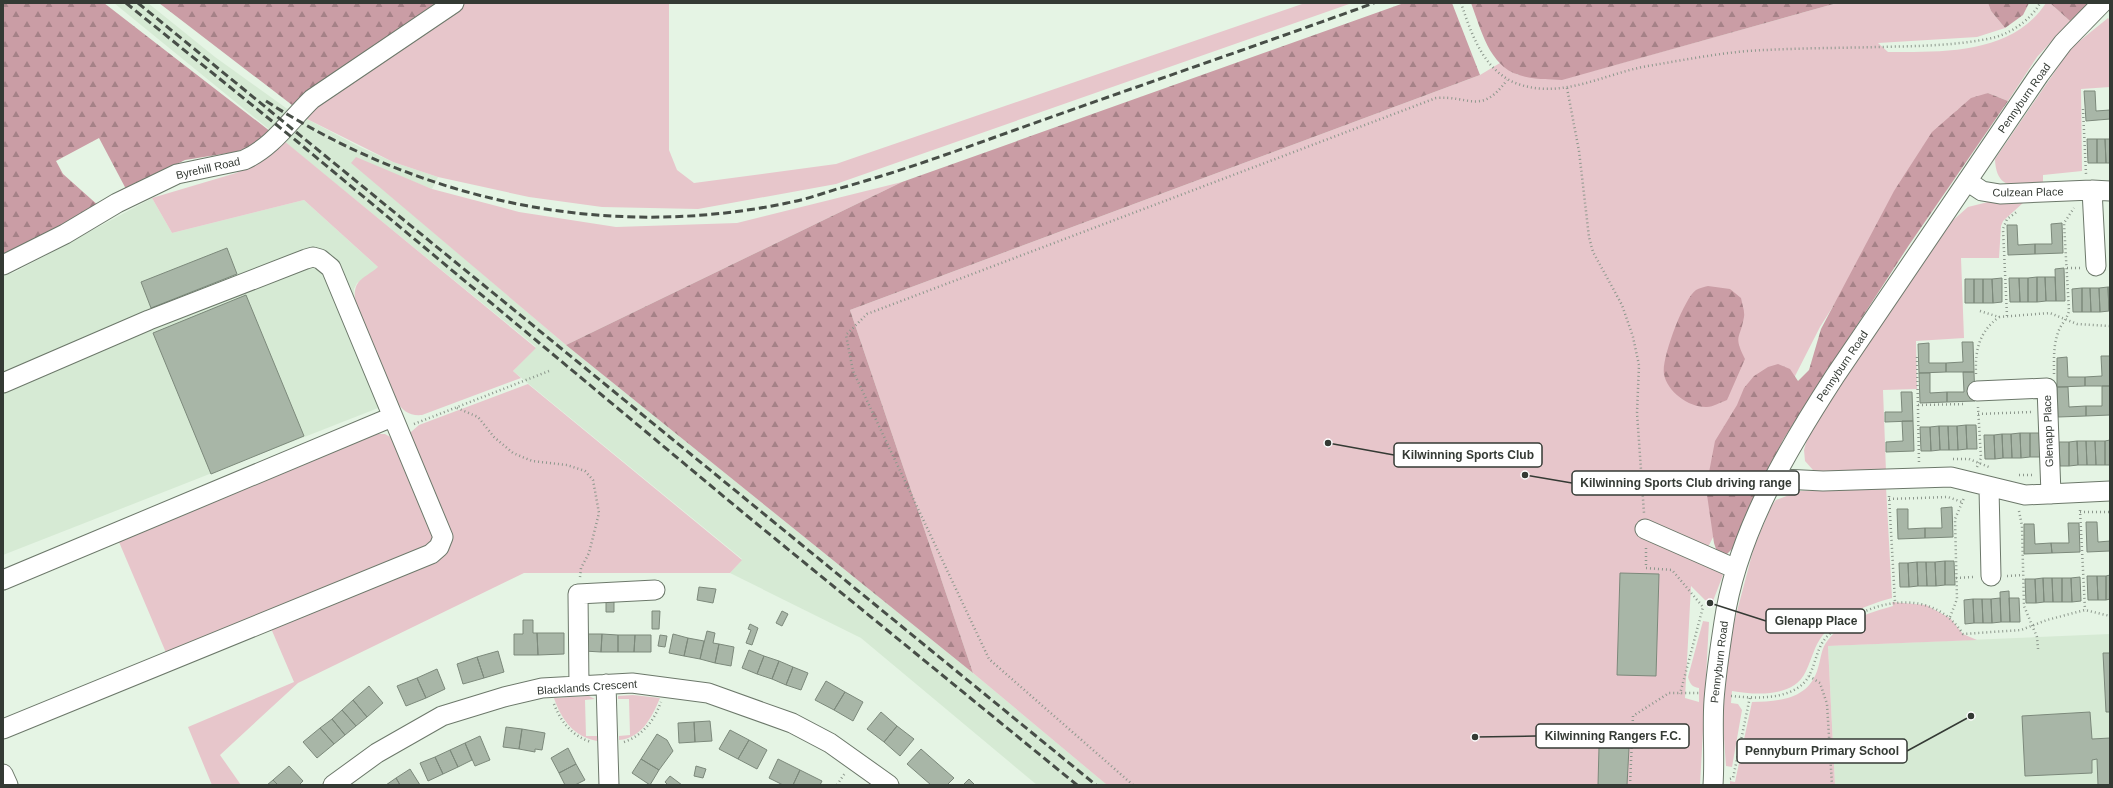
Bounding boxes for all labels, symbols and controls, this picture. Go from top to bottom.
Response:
street label: Pennyburn Road [1995,61,2053,135]
street label: Byrehill Road [175,155,241,181]
street label: Culzean Place [1992,185,2064,199]
street label: Pennyburn Road [1814,328,1870,404]
street label: Glenapp Place [2041,395,2055,467]
callout: Kilwinning Sports Club [1394,443,1542,467]
text: Kilwinning Sports Club [1402,448,1534,462]
callout: Kilwinning Sports Club driving range [1572,471,1799,495]
text: Kilwinning Sports Club driving range [1580,476,1792,490]
callout: Glenapp Place [1766,609,1865,633]
text: Glenapp Place [1775,614,1858,628]
street label: Pennyburn Road [1708,620,1730,704]
street label: Blacklands Crescent [537,678,637,696]
callout: Kilwinning Rangers F.C. [1536,724,1689,748]
text: Kilwinning Rangers F.C. [1545,729,1681,743]
callout: Pennyburn Primary School [1737,739,1907,763]
text: Pennyburn Primary School [1745,744,1899,758]

